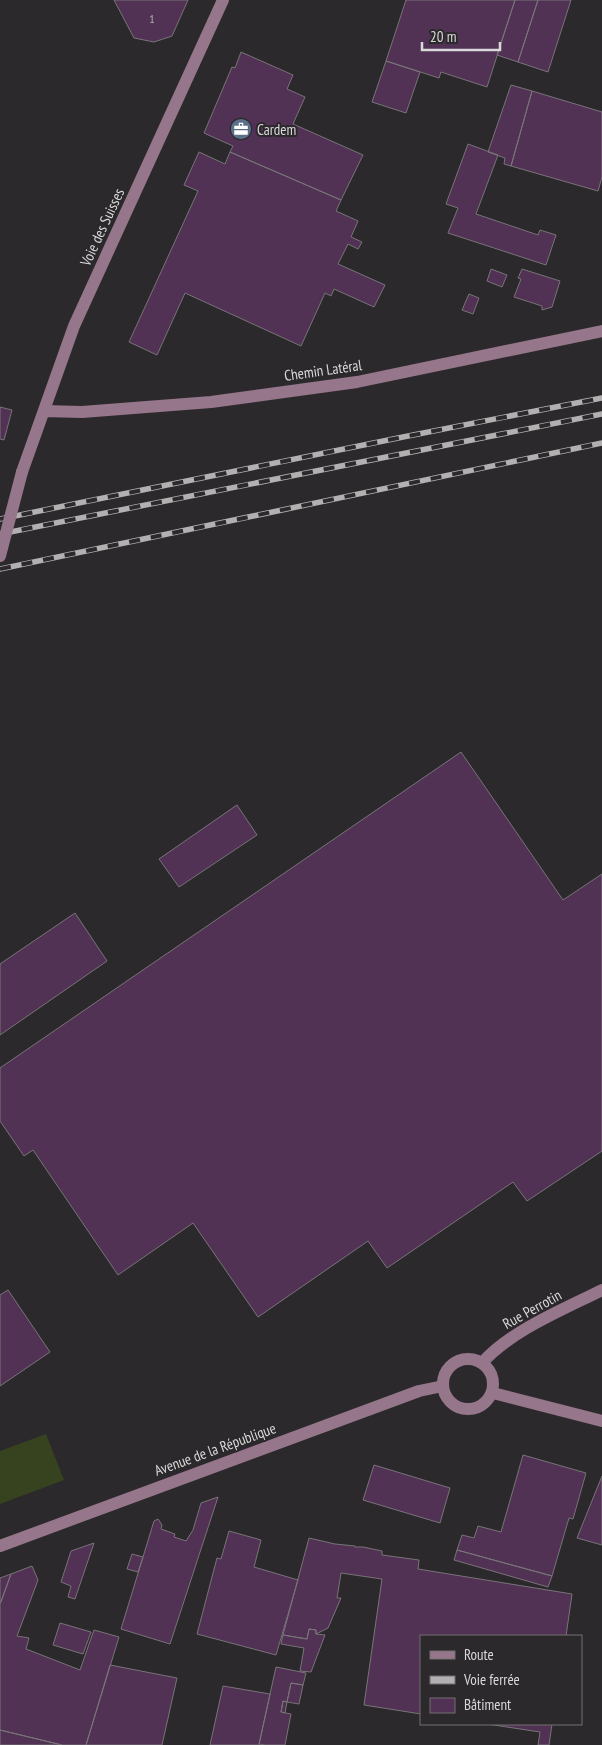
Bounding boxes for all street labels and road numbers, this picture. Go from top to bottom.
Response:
street label: Voie des Suisses [75,185,128,270]
street label: Chemin Latéral [283,355,364,385]
street label: Rue Perrotin [499,1285,565,1333]
street label: Avenue de la République [152,1418,278,1480]

